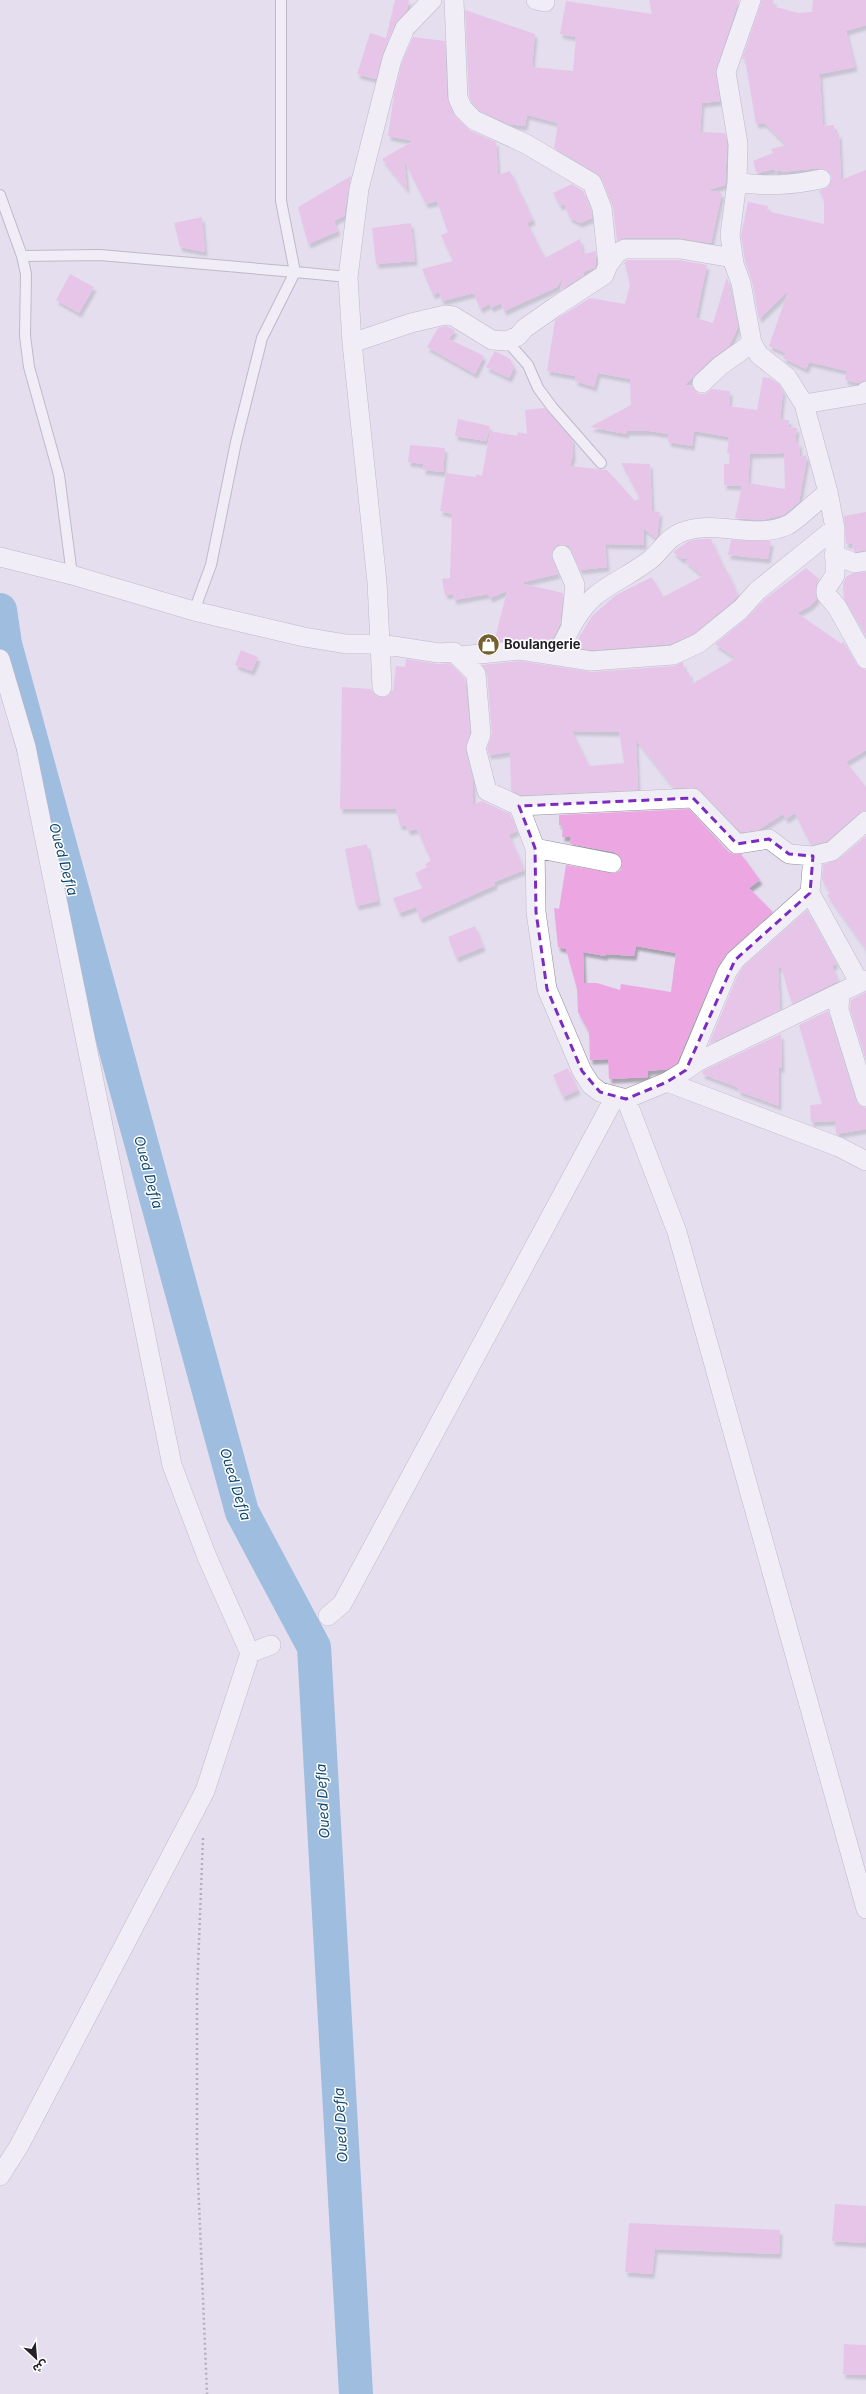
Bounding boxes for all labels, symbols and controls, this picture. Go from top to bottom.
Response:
shop icon: Boulangerie [476,631,502,657]
place label: Boulangerie [504,636,581,652]
water label: Oued Defla [46,821,82,898]
water label: Oued Defla [131,1134,167,1211]
water label: Oued Defla [217,1446,255,1523]
water label: Oued Defla [312,1763,332,1839]
water label: Oued Defla [330,2087,350,2163]
north arrow [16,2338,56,2378]
text: ش [31,2357,50,2377]

